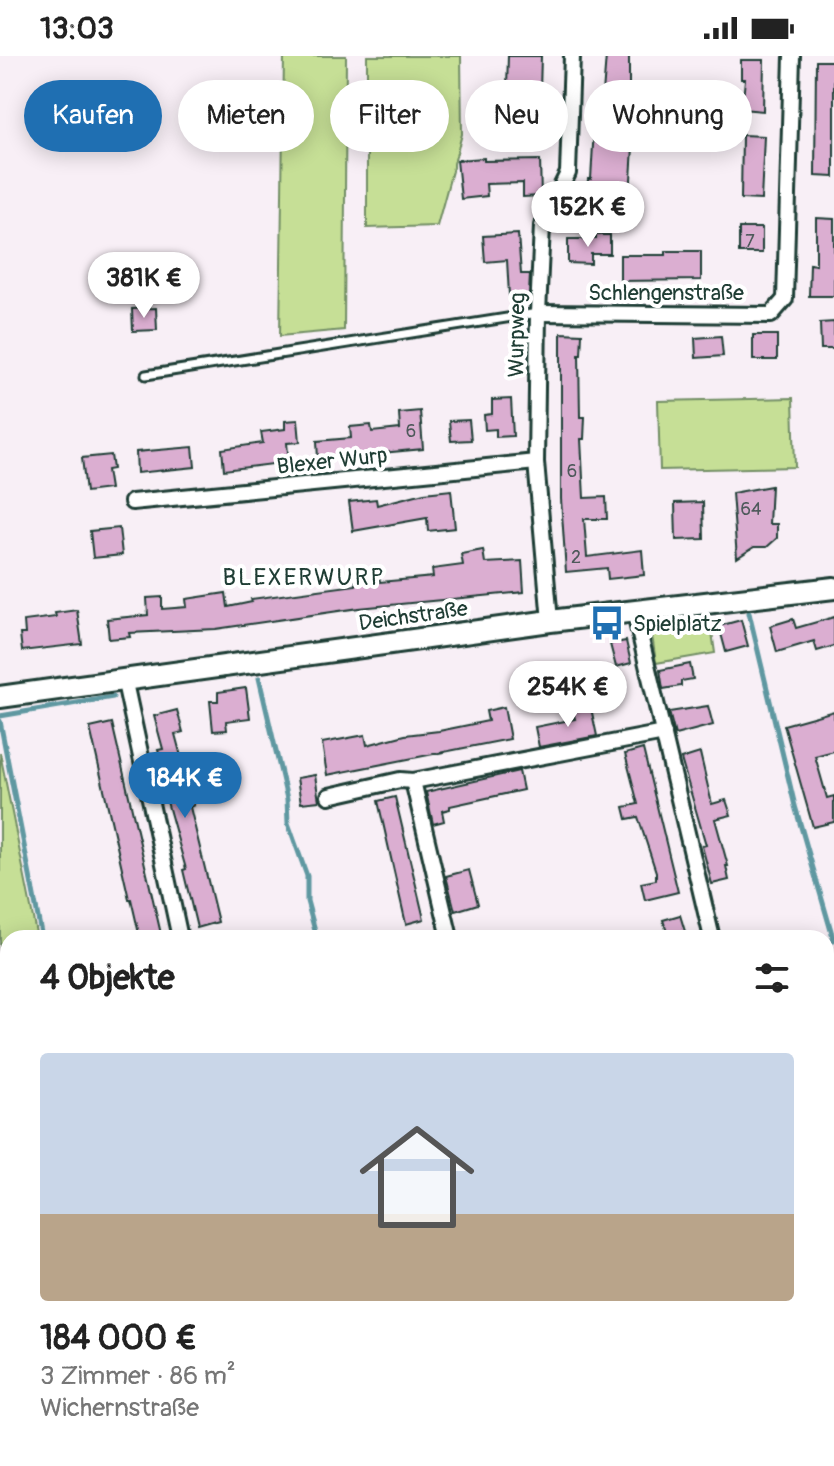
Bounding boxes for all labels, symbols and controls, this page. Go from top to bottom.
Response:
text: 13:03 [40,10,114,47]
chip: Kaufen [24,80,162,152]
chip: Mieten [178,80,314,152]
chip: Filter [330,80,449,152]
chip: Neu [465,80,568,152]
chip: Wohnung [584,80,752,152]
pin: 152K € [523,181,653,249]
text: 152K € [549,191,627,223]
house number: 7 [745,230,755,253]
pin: 381K € [79,252,209,320]
text: 381K € [106,262,182,294]
street label: Schlengenstraße [588,279,744,307]
street label: Wurpweg [502,292,532,378]
house number: 6 [406,420,416,443]
street label: Blexer Wurp [275,441,389,481]
house number: 6 [567,460,577,483]
house number: 64 [741,498,762,521]
house number: 2 [571,546,581,569]
district label: BLEXERWURP [222,563,386,592]
street label: Deichstraße [357,594,470,637]
bus stop icon: Spielplatz [588,604,626,642]
place label: Spielplatz [633,610,722,638]
pin: 254K € [503,661,633,729]
text: 254K € [527,671,609,703]
pin: 184K € [120,752,250,820]
text: 184K € [147,762,223,794]
icon: filters [750,956,794,1000]
text: 4 Objekte [40,957,175,1000]
icon: home [345,1105,489,1249]
text: 184 000 € [40,1317,197,1360]
text: 3 Zimmer · 86 m² [40,1360,236,1392]
text: Wichernstraße [40,1392,199,1424]

